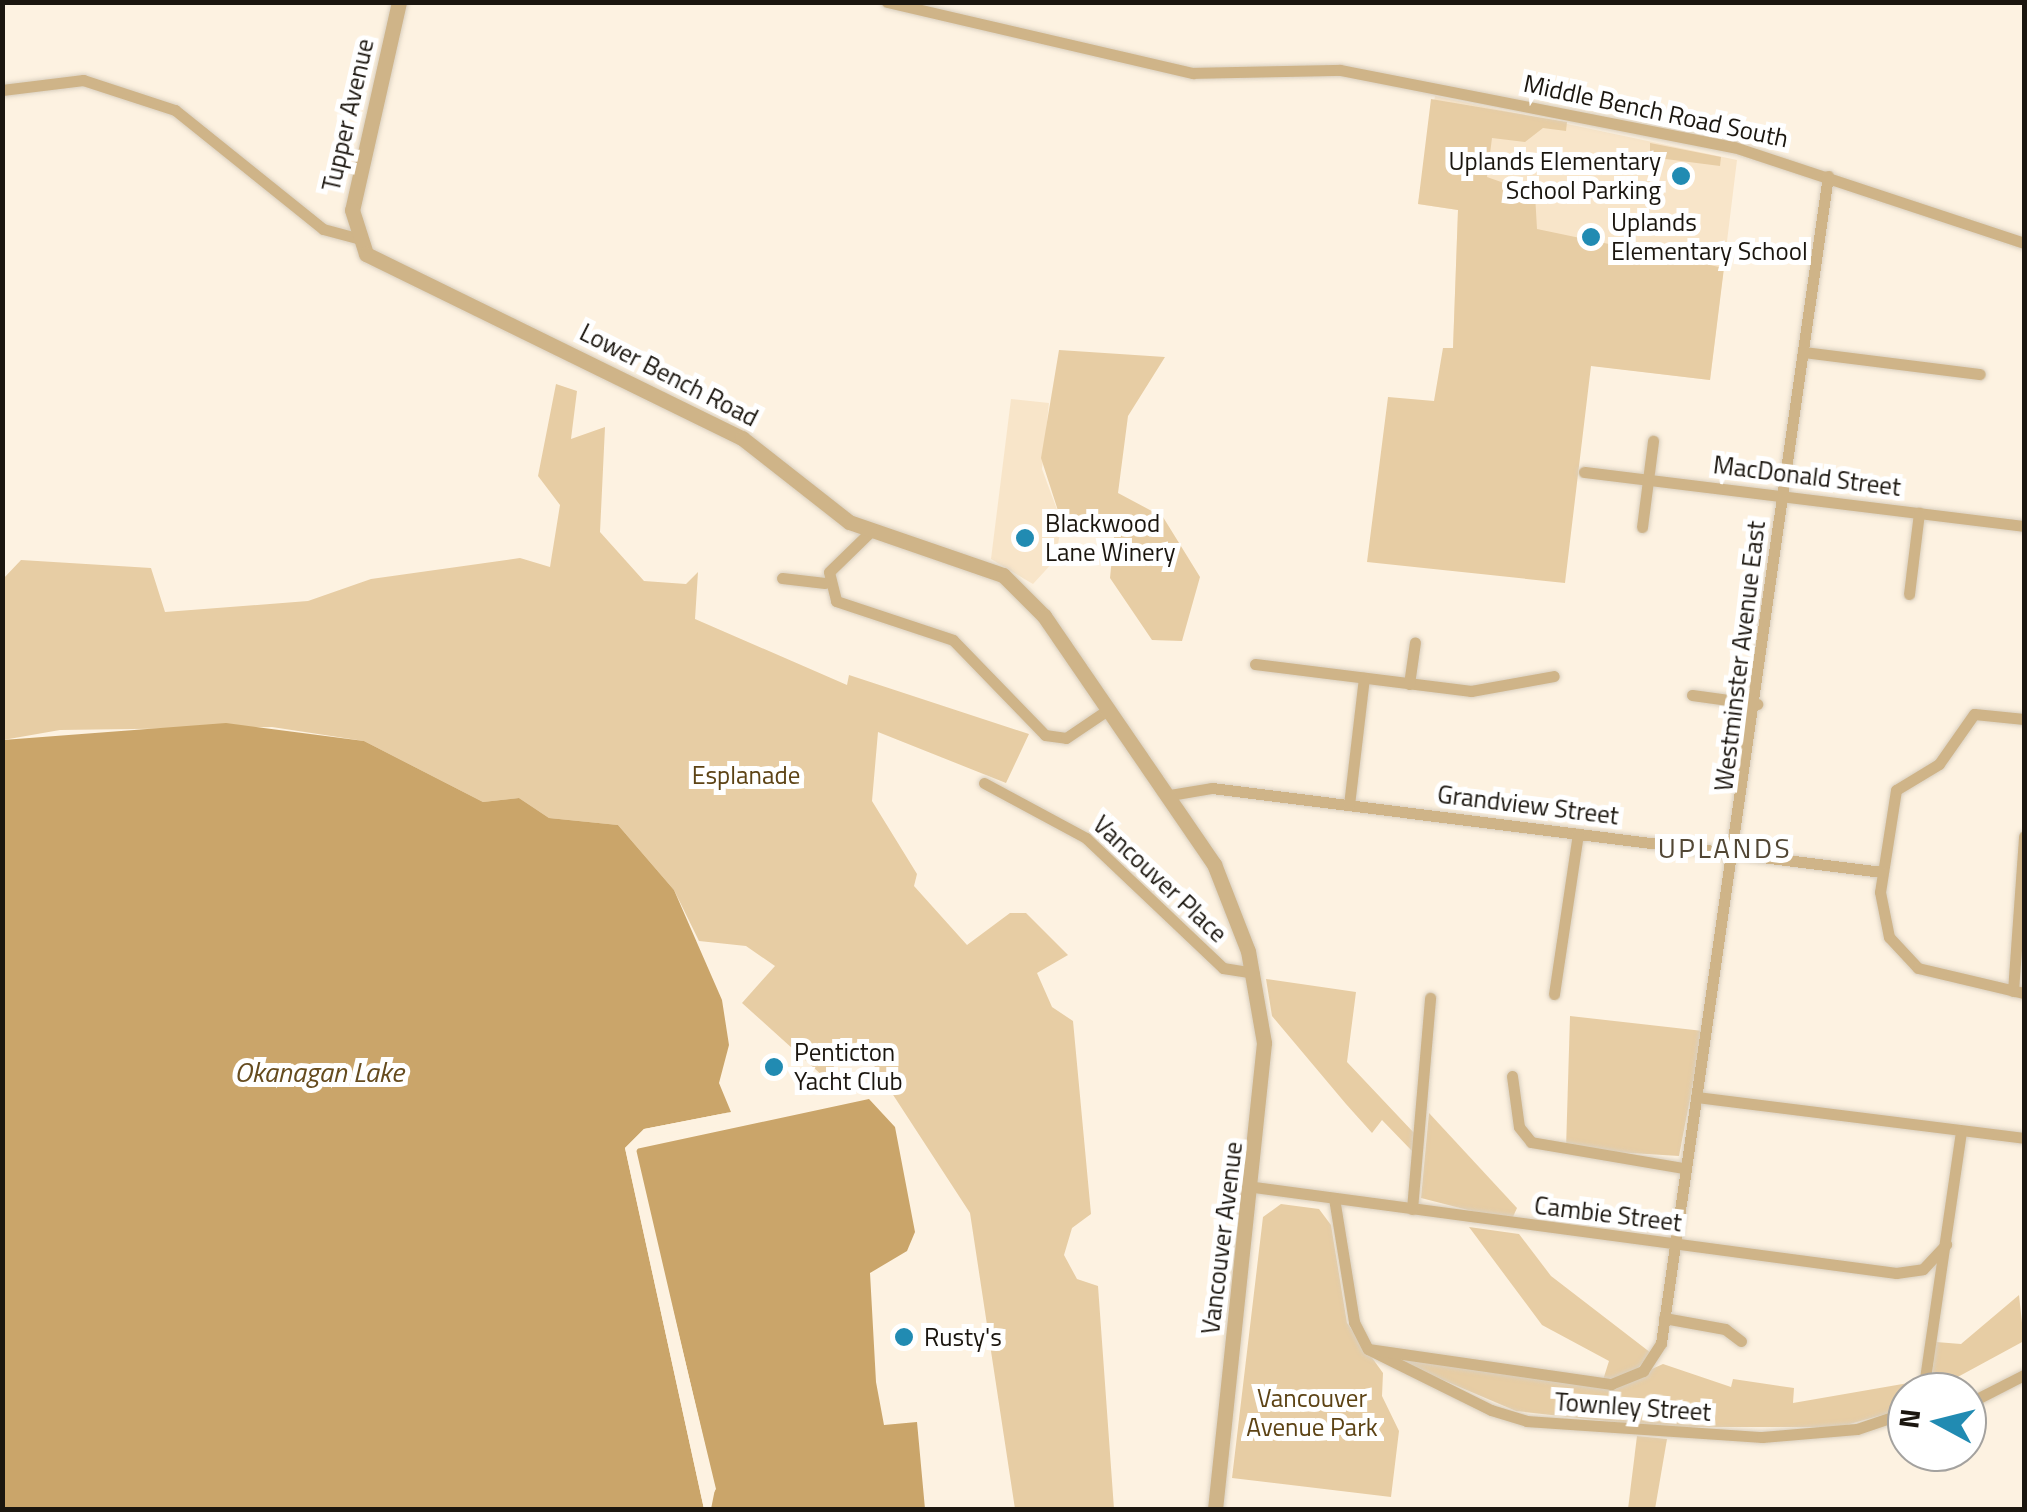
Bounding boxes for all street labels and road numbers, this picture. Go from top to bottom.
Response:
street label: Tupper Avenue [316,36,380,194]
street label: Middle Bench Road South [1521,68,1791,154]
street label: Lower Bench Road [575,317,763,433]
street label: MacDonald Street [1712,450,1902,502]
street label: Westminster Avenue East [1709,519,1771,793]
street label: Grandview Street [1436,779,1620,831]
street label: Vancouver Place [1087,809,1233,949]
street label: Vancouver Avenue [1195,1140,1249,1336]
street label: Cambie Street [1533,1190,1683,1238]
street label: Townley Street [1554,1387,1712,1427]

